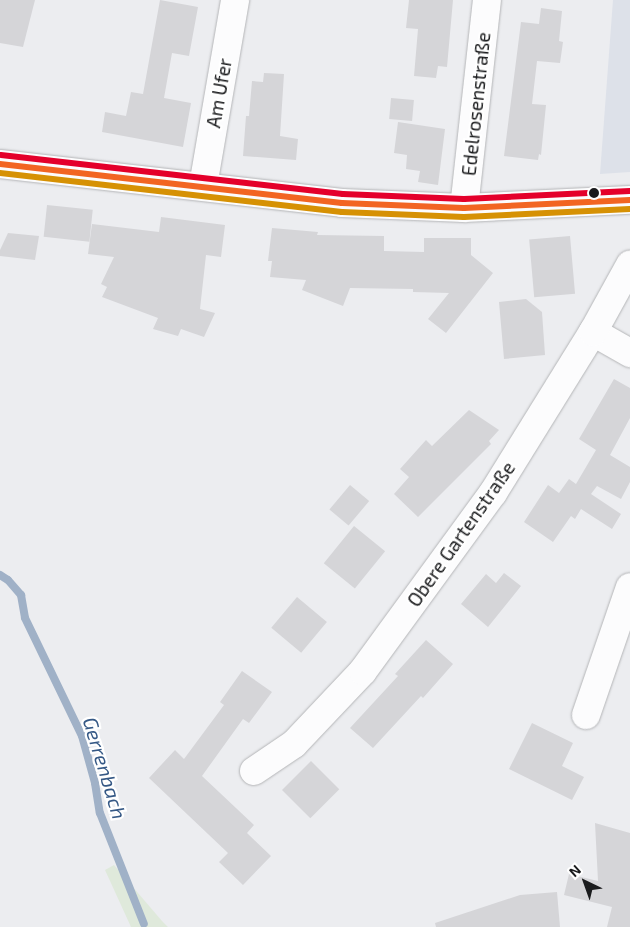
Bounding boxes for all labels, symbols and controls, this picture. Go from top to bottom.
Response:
street label: Edelrosenstraße [457,31,495,177]
street label: Am Ufer [202,56,236,130]
unlabelled marker [589,188,599,198]
street label: Obere Gartenstraße [402,457,520,611]
water label: Gerrenbach [78,714,132,822]
north arrow [560,857,610,907]
text: N [565,861,584,880]

